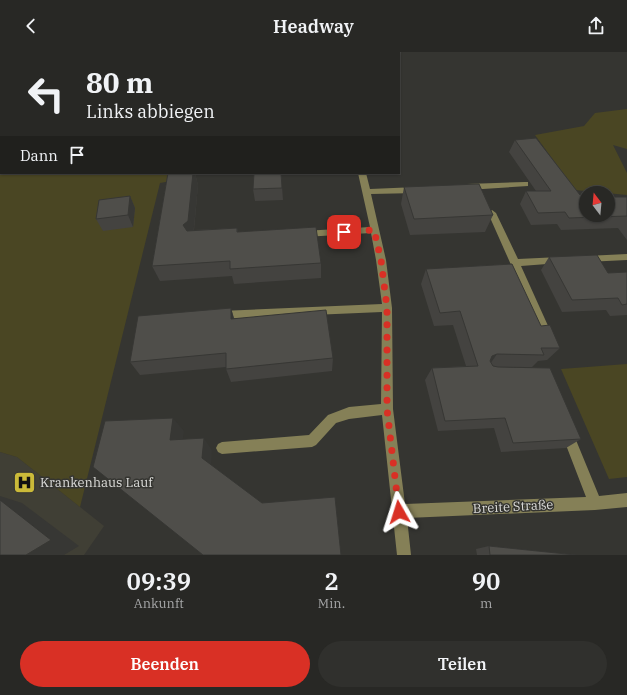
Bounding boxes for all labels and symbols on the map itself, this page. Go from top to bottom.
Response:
north arrow [579,186,615,222]
pin [327,215,361,249]
hospital icon: Krankenhaus Lauf [11,469,37,495]
place label: Krankenhaus Lauf [40,474,154,491]
position arrow [378,491,420,533]
street label: Breite Straße [472,496,554,517]

